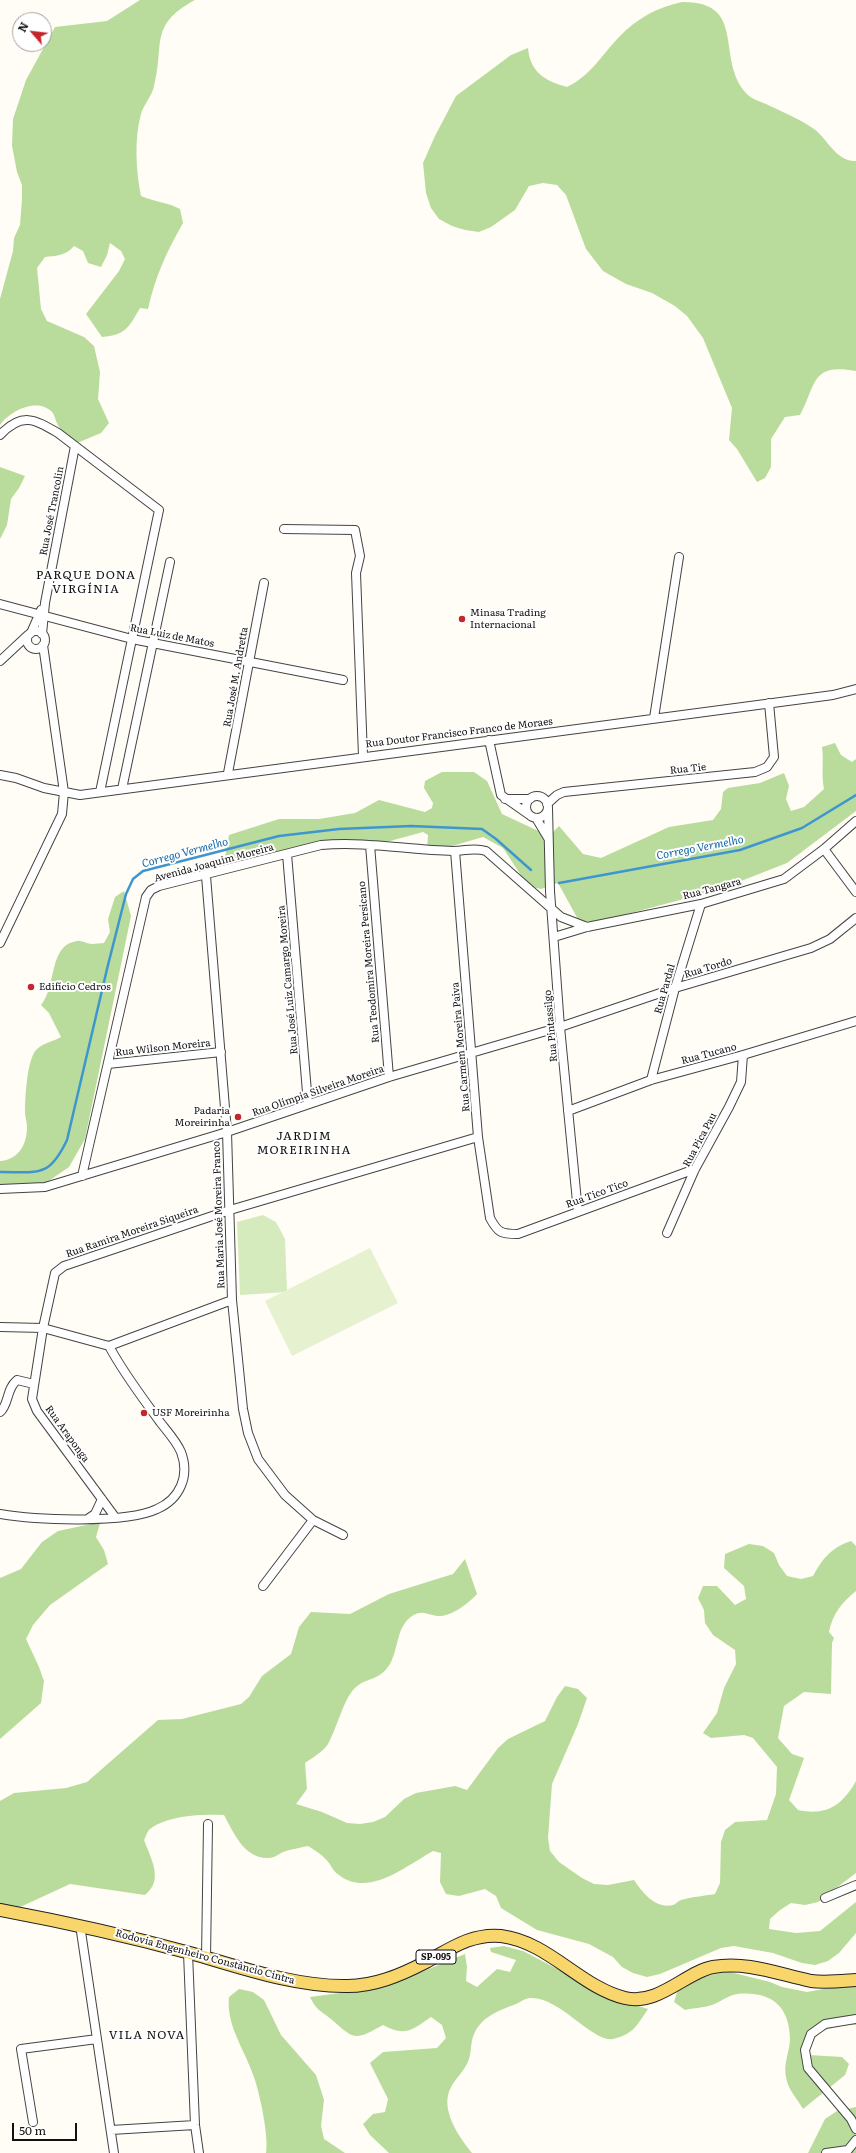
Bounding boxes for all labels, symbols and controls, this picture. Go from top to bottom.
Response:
north arrow [12,12,52,52]
text: N [13,19,32,35]
street label: Rua José Trancolin [37,465,67,557]
district label: PARQUE DONA VIRGÍNIA [36,568,136,596]
place label: Minasa Trading Internacional [470,607,546,630]
marker: Minasa Trading Internacional [457,614,467,624]
street label: Rua Luiz de Matos [129,622,215,650]
street label: Rua José M. Andretta [221,626,251,728]
street label: Rua Doutor Francisco Franco de Moraes [365,716,553,750]
street label: Rua Tie [669,761,707,777]
water label: Corrego Vermelho [655,833,745,863]
water label: Corrego Vermelho [140,835,230,871]
street label: Avenida Joaquim Moreira [153,841,275,885]
street label: Rua Tangara [681,875,743,903]
street label: Rua Teodomira Moreira Persicano [356,881,382,1043]
street label: Rua José Luiz Camargo Moreira [275,905,301,1055]
street label: Rua Tordo [683,955,733,981]
street label: Rua Pardal [652,963,678,1015]
place label: Edifício Cedros [39,981,111,993]
marker: Edifício Cedros [26,982,36,992]
street label: Rua Carmem Moreira Paiva [449,982,473,1112]
street label: Rua Pintassilgo [542,989,560,1063]
street label: Rua Wilson Moreira [115,1037,211,1059]
street label: Rua Tucano [680,1041,738,1067]
street label: Rua Olímpia Silveira Moreira [250,1063,386,1119]
place label: Padaria Moreirinha [175,1105,230,1128]
street label: Rua Pica Pau [681,1111,719,1169]
marker: Padaria Moreirinha [233,1112,243,1122]
district label: JARDIM MOREIRINHA [257,1129,351,1157]
street label: Rua Maria José Moreira Franco [210,1141,228,1289]
street label: Rua Tico Tico [564,1177,630,1211]
street label: Rua Ramira Moreira Siqueira [64,1204,200,1260]
street label: Rua Araponga [42,1403,92,1465]
place label: USF Moreirinha [152,1407,230,1419]
marker: USF Moreirinha [139,1408,149,1418]
street label: Rodovia Engenheiro Constâncio Cintra [114,1927,296,1987]
road number: SP-095 [416,1950,456,1964]
district label: VILA NOVA [109,2028,185,2042]
scale bar [14,2115,79,2141]
text: 50 m [19,2121,46,2139]

